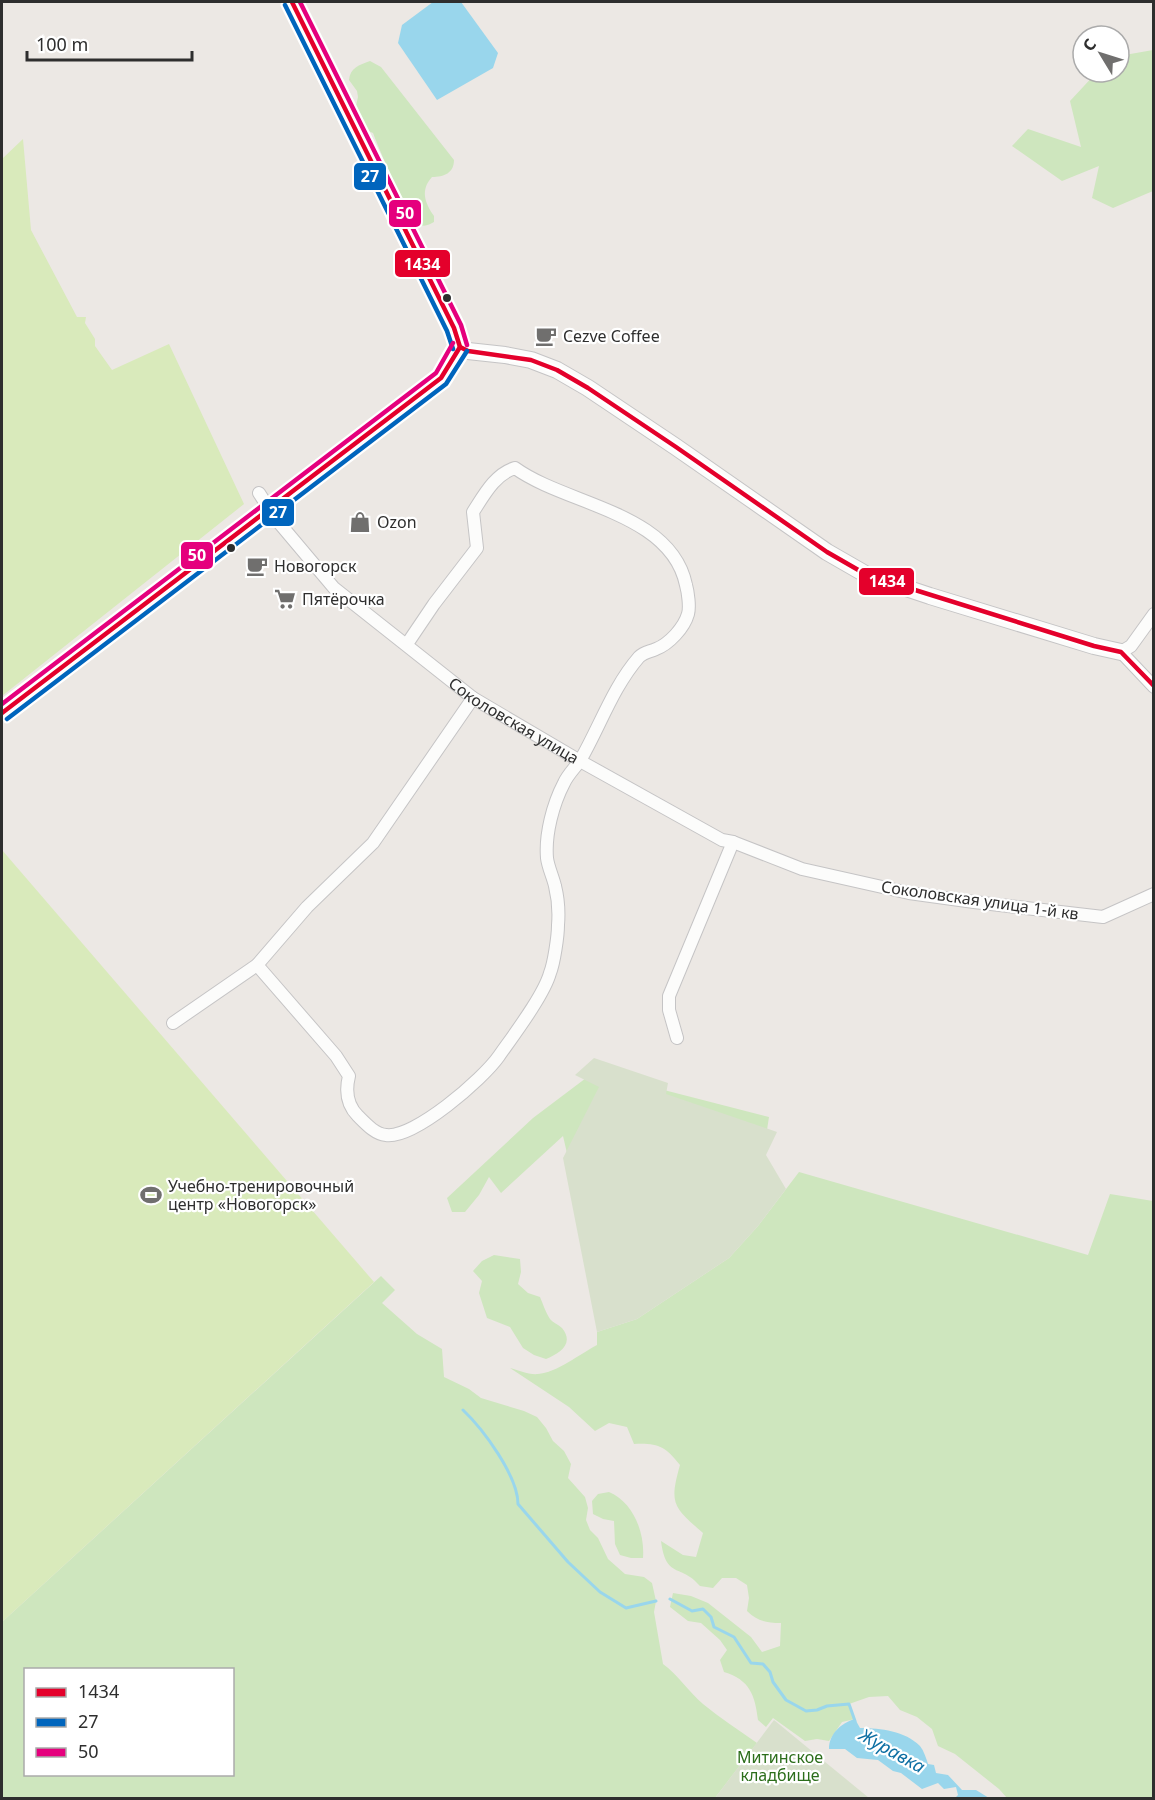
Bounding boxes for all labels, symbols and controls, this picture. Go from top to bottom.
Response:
scale bar [27,24,192,62]
north arrow [1071,24,1131,84]
text: 100 m [36,32,88,56]
text: С [1077,34,1101,56]
line badge: 27 [353,162,387,191]
text: 27 [361,165,379,187]
line badge: 50 [388,199,422,228]
text: 50 [396,202,414,224]
line badge: 1434 [394,249,451,278]
text: 1434 [404,253,440,275]
unlabelled marker [441,292,453,304]
cafe icon: Cezve Coffee [534,324,558,348]
place label: Cezve Coffee [563,325,660,347]
line badge: 27 [261,498,295,527]
text: 27 [269,501,287,523]
shop icon: Ozon [348,510,372,534]
place label: Ozon [377,511,417,533]
line badge: 50 [180,541,214,570]
unlabelled marker [225,542,237,554]
text: 50 [188,544,206,566]
cafe icon: Новогорск [245,554,269,578]
place label: Новогорск [274,555,357,577]
line badge: 1434 [858,567,915,596]
text: 1434 [869,570,905,592]
supermarket icon: Пятёрочка [273,587,297,611]
place label: Пятёрочка [302,588,385,610]
street label: Соколовская улица [444,672,583,769]
street label: Соколовская улица 1-й кв [880,875,1080,925]
place label: Учебно-тренировочный центр «Новогорск» [168,1175,354,1215]
sports icon: Учебно-тренировочный центр «Новогорск» [139,1183,163,1207]
legend [24,1668,234,1776]
text: 1434 [78,1679,119,1703]
text: 27 [78,1709,99,1733]
water label: Журавка [854,1722,930,1778]
text: 50 [78,1739,99,1763]
park label: Митинское кладбище [737,1746,823,1786]

